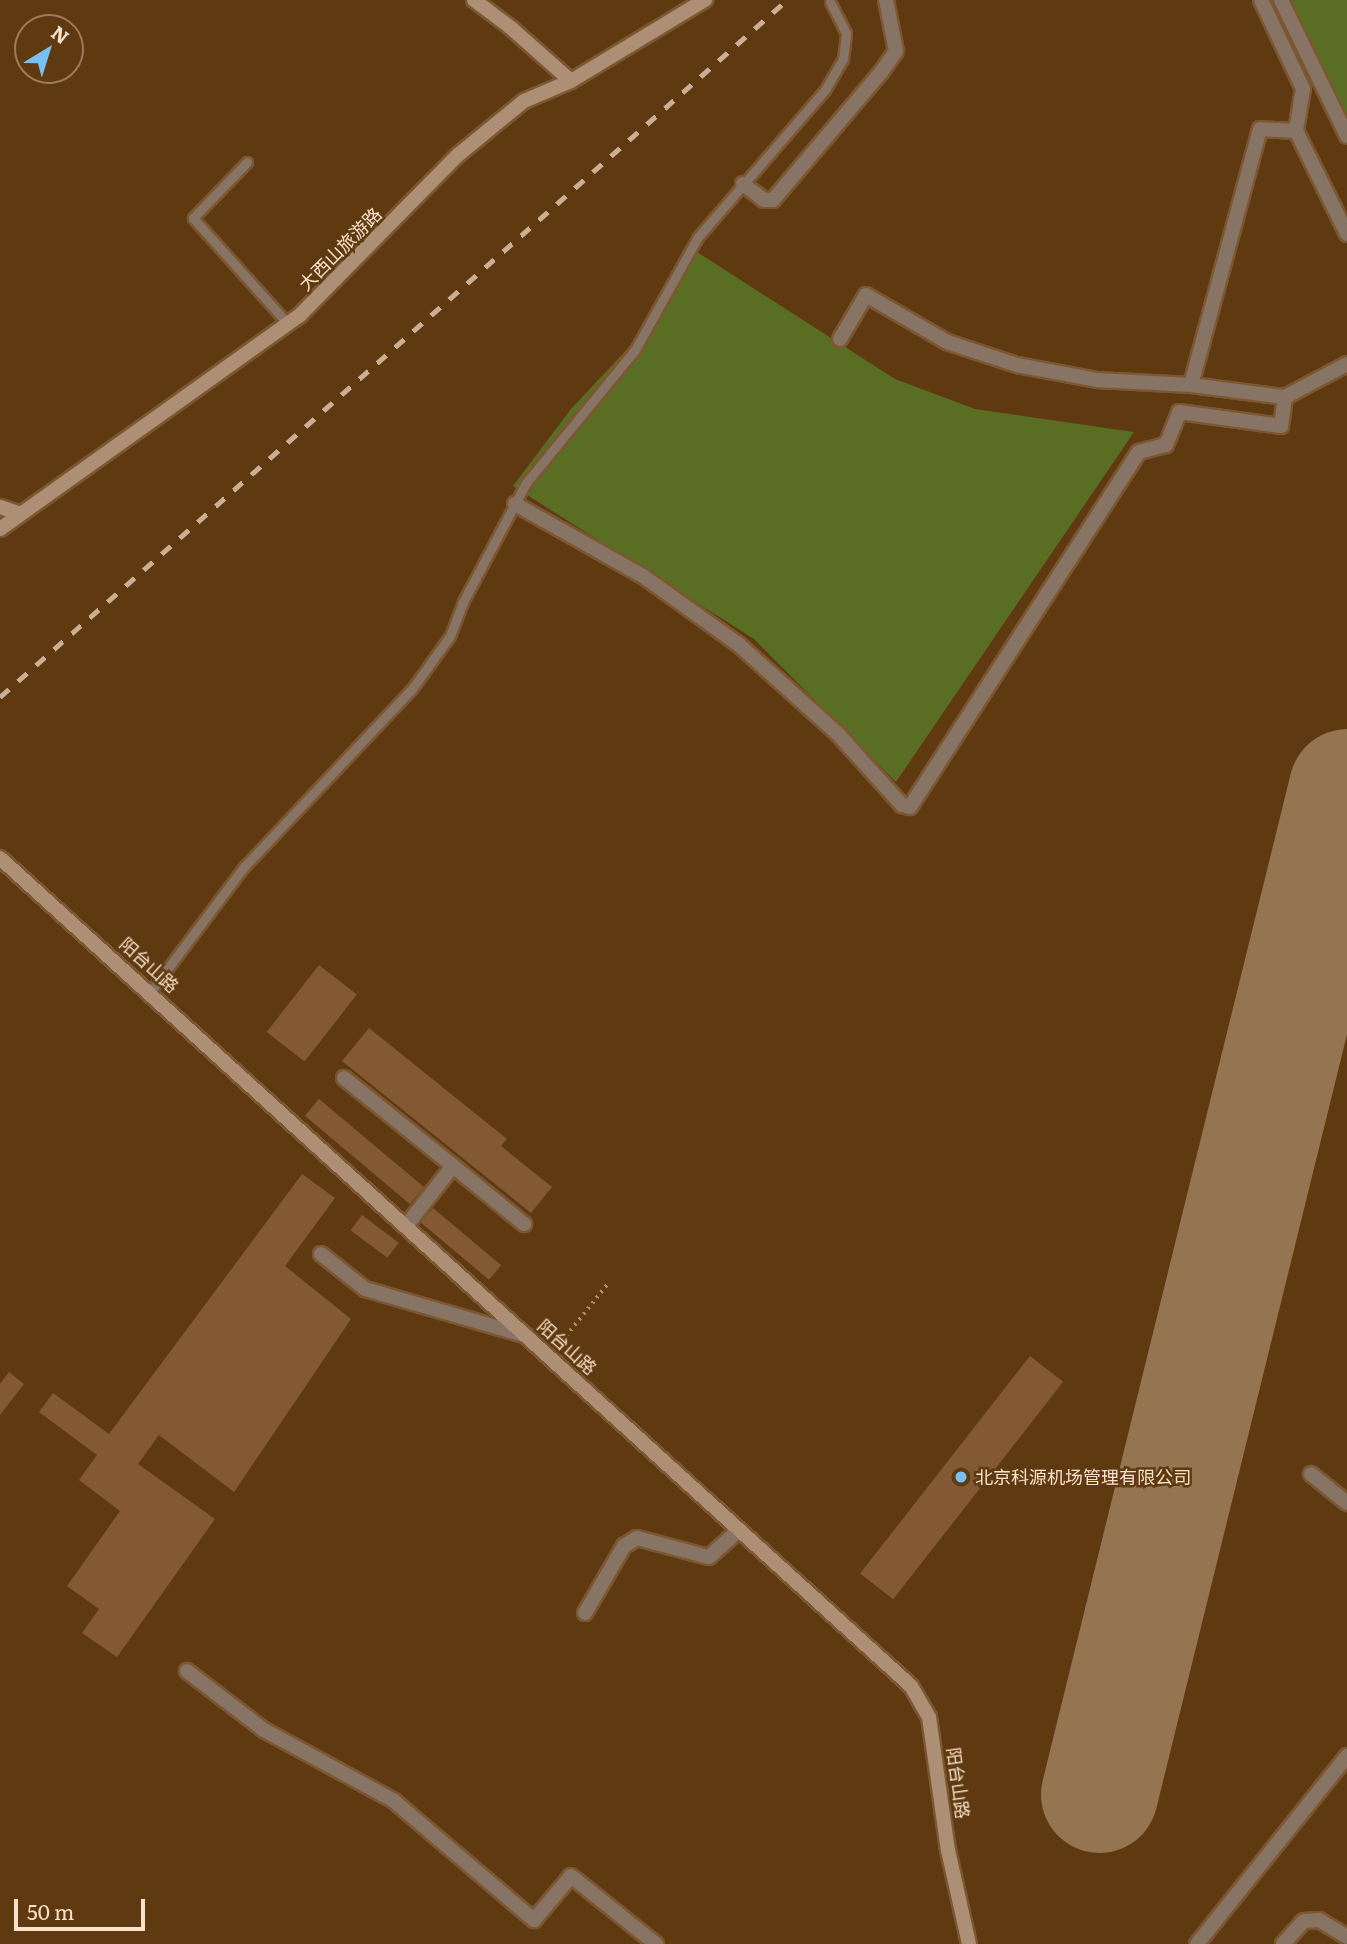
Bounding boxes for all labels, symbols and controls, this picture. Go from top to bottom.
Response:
north arrow [14,14,84,84]
text: N [46,18,76,50]
street label: 大西山旅游路 [294,203,386,295]
street label: 阳台山路 [115,933,183,997]
street label: 阳台山路 [533,1315,601,1379]
place label: 北京科源机场管理有限公司 [975,1466,1191,1488]
marker: 北京科源机场管理有限公司 [953,1469,969,1485]
street label: 阳台山路 [942,1746,974,1820]
scale bar [18,1884,149,1928]
text: 50 m [27,1895,74,1926]

